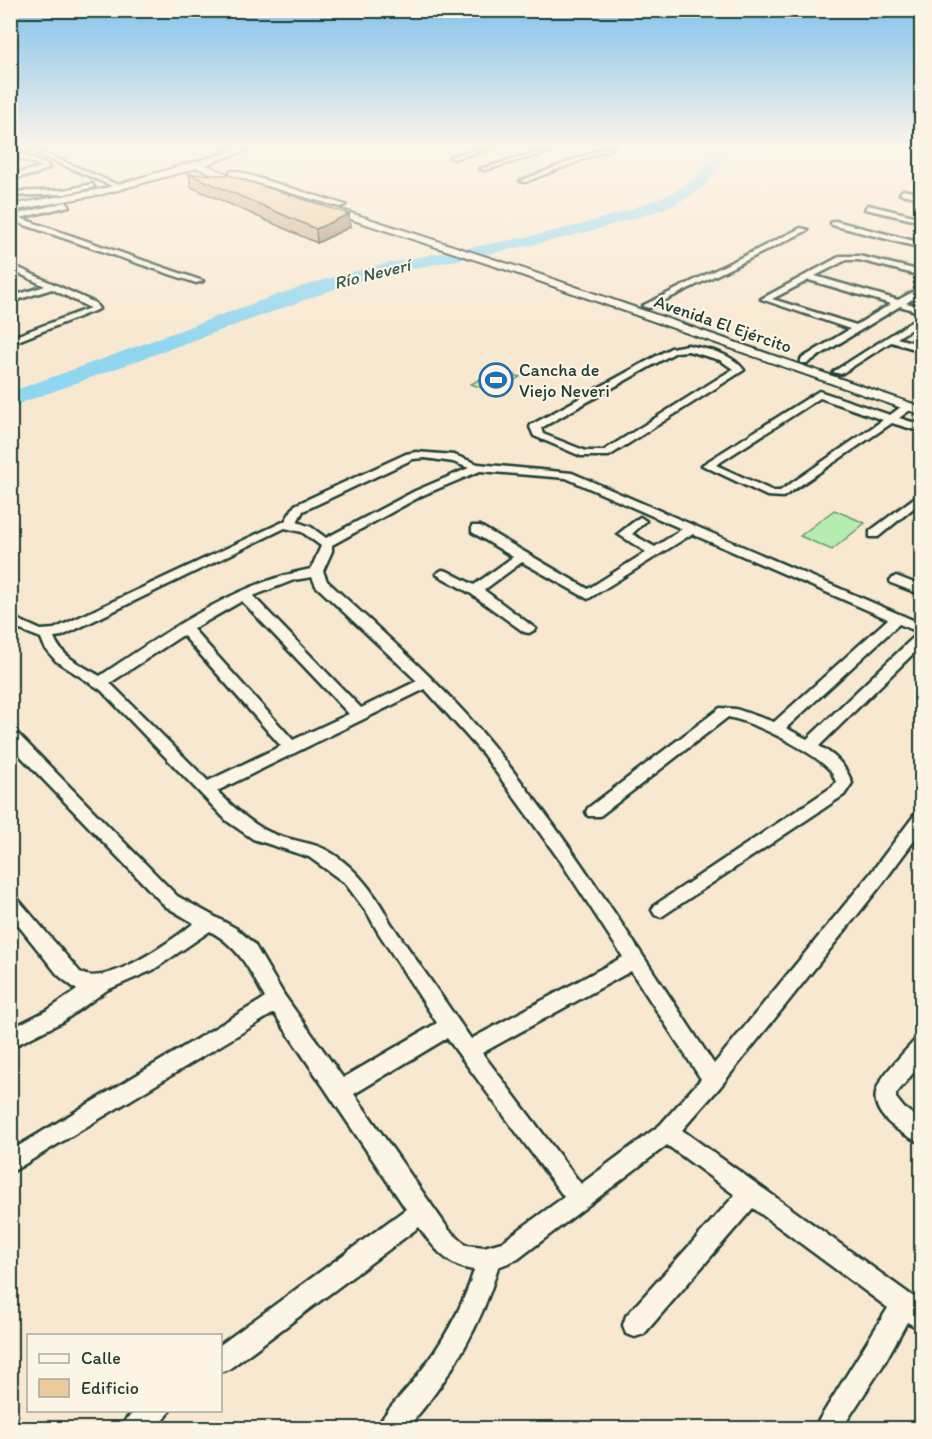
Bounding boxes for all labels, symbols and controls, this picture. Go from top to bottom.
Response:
water label: Río Neverí [332,253,416,294]
street label: Avenida El Ejército [651,290,795,358]
place label: Cancha de Viejo Neveri [519,359,610,402]
sports icon: Cancha de Viejo Neveri [478,362,514,398]
legend [27,1334,222,1412]
text: Calle [81,1347,121,1369]
text: Edificio [81,1377,139,1399]

